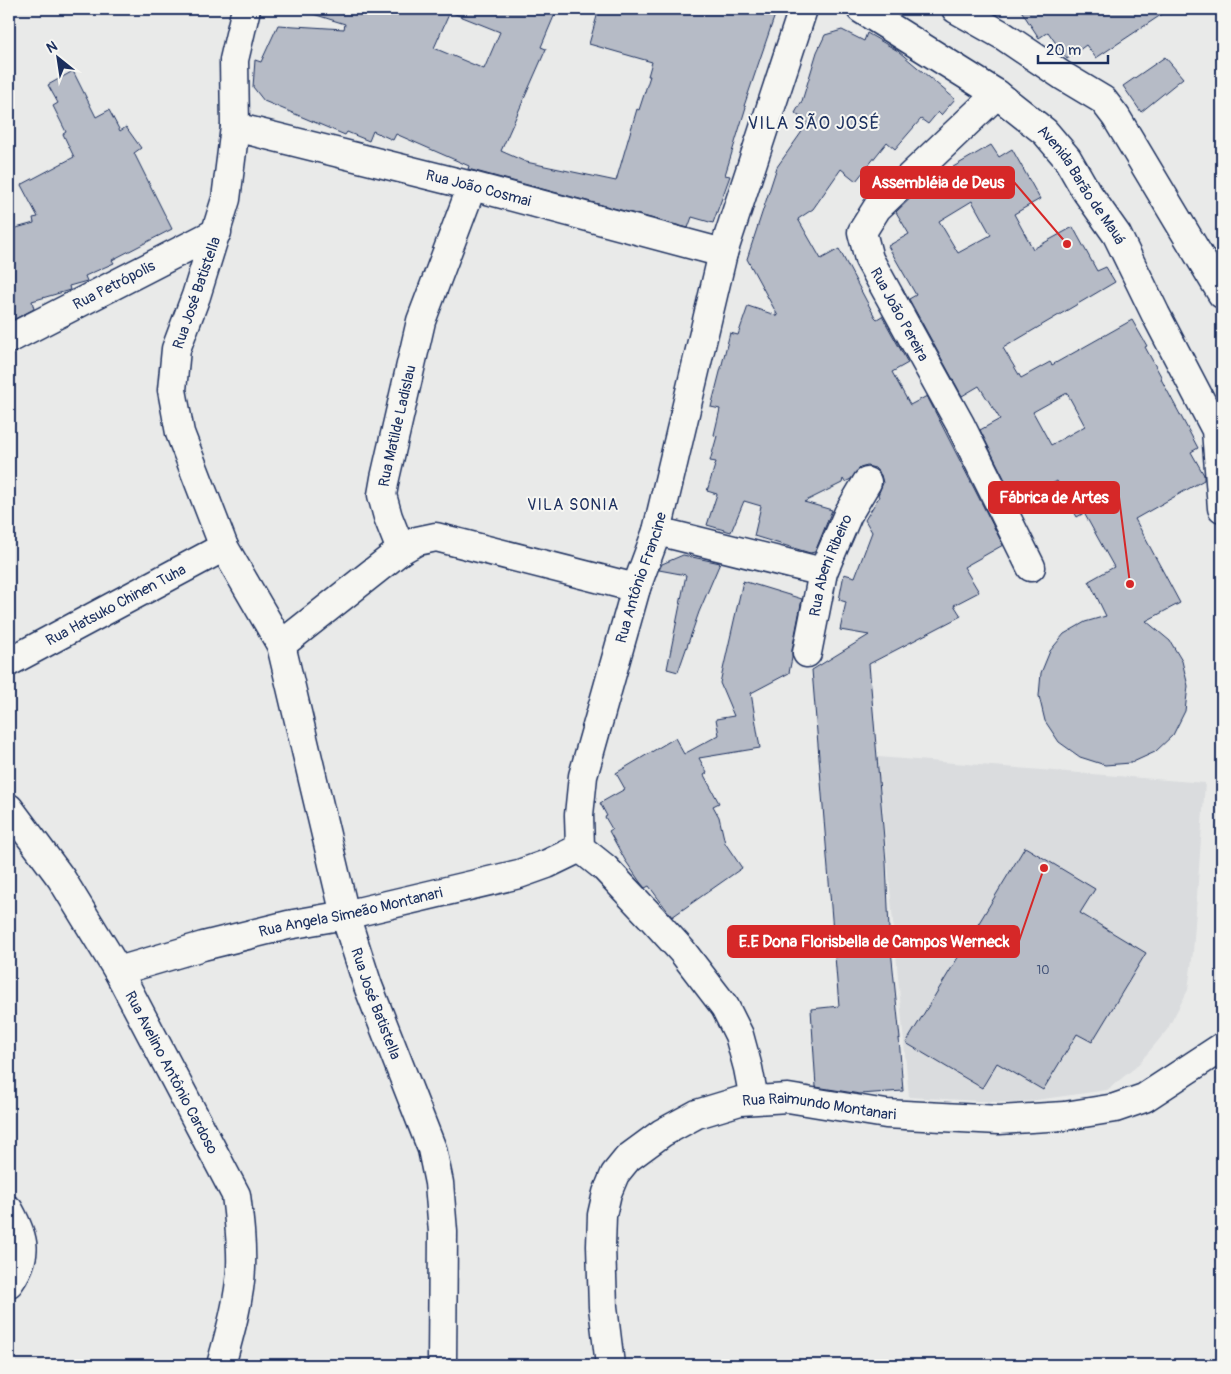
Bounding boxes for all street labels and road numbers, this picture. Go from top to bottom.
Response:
street label: Avenida Barão de Mauá [1034,121,1130,248]
street label: Rua João Cosmai [424,165,533,211]
street label: Rua José Batistella [169,234,225,352]
street label: Rua Petrópolis [70,256,159,314]
street label: Rua João Pereira [866,264,933,365]
street label: Rua Matilde Ladislau [374,363,420,488]
street label: Rua Antônio Francine [611,510,671,645]
street label: Rua Abeni Ribeiro [805,511,856,618]
street label: Rua Hatsuko Chinen Tuha [42,560,189,650]
street label: Rua Angela Simeão Montanari [257,883,445,941]
street label: Rua José Batistella [347,945,405,1062]
street label: Rua Avelino Antônio Cardoso [121,988,222,1157]
street label: Rua Raimundo Montanari [741,1088,897,1124]

